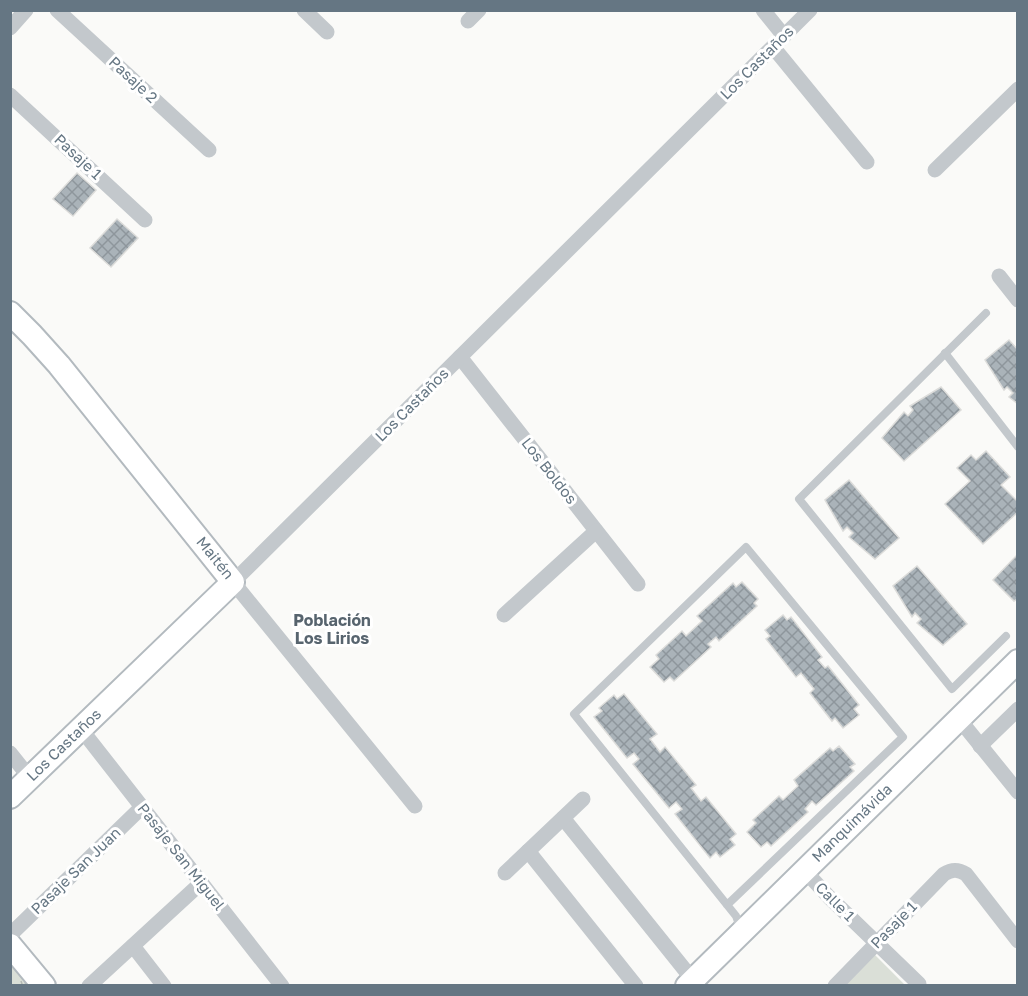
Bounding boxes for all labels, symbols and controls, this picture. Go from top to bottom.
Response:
street label: Los Castaños [716,22,797,103]
street label: Pasaje 2 [106,52,162,106]
street label: Pasaje 1 [51,130,106,183]
street label: Los Castaños [371,364,452,445]
street label: Los Boldos [518,434,581,507]
street label: Maitén [193,533,238,582]
district label: Población Los Lirios [293,610,371,648]
street label: Los Castaños [22,704,104,784]
street label: Manquimávida [807,780,895,865]
street label: Pasaje San Miguel [134,799,229,914]
street label: Pasaje San Juan [27,823,124,917]
street label: Calle 1 [812,878,859,925]
street label: Pasaje 1 [867,897,920,952]

